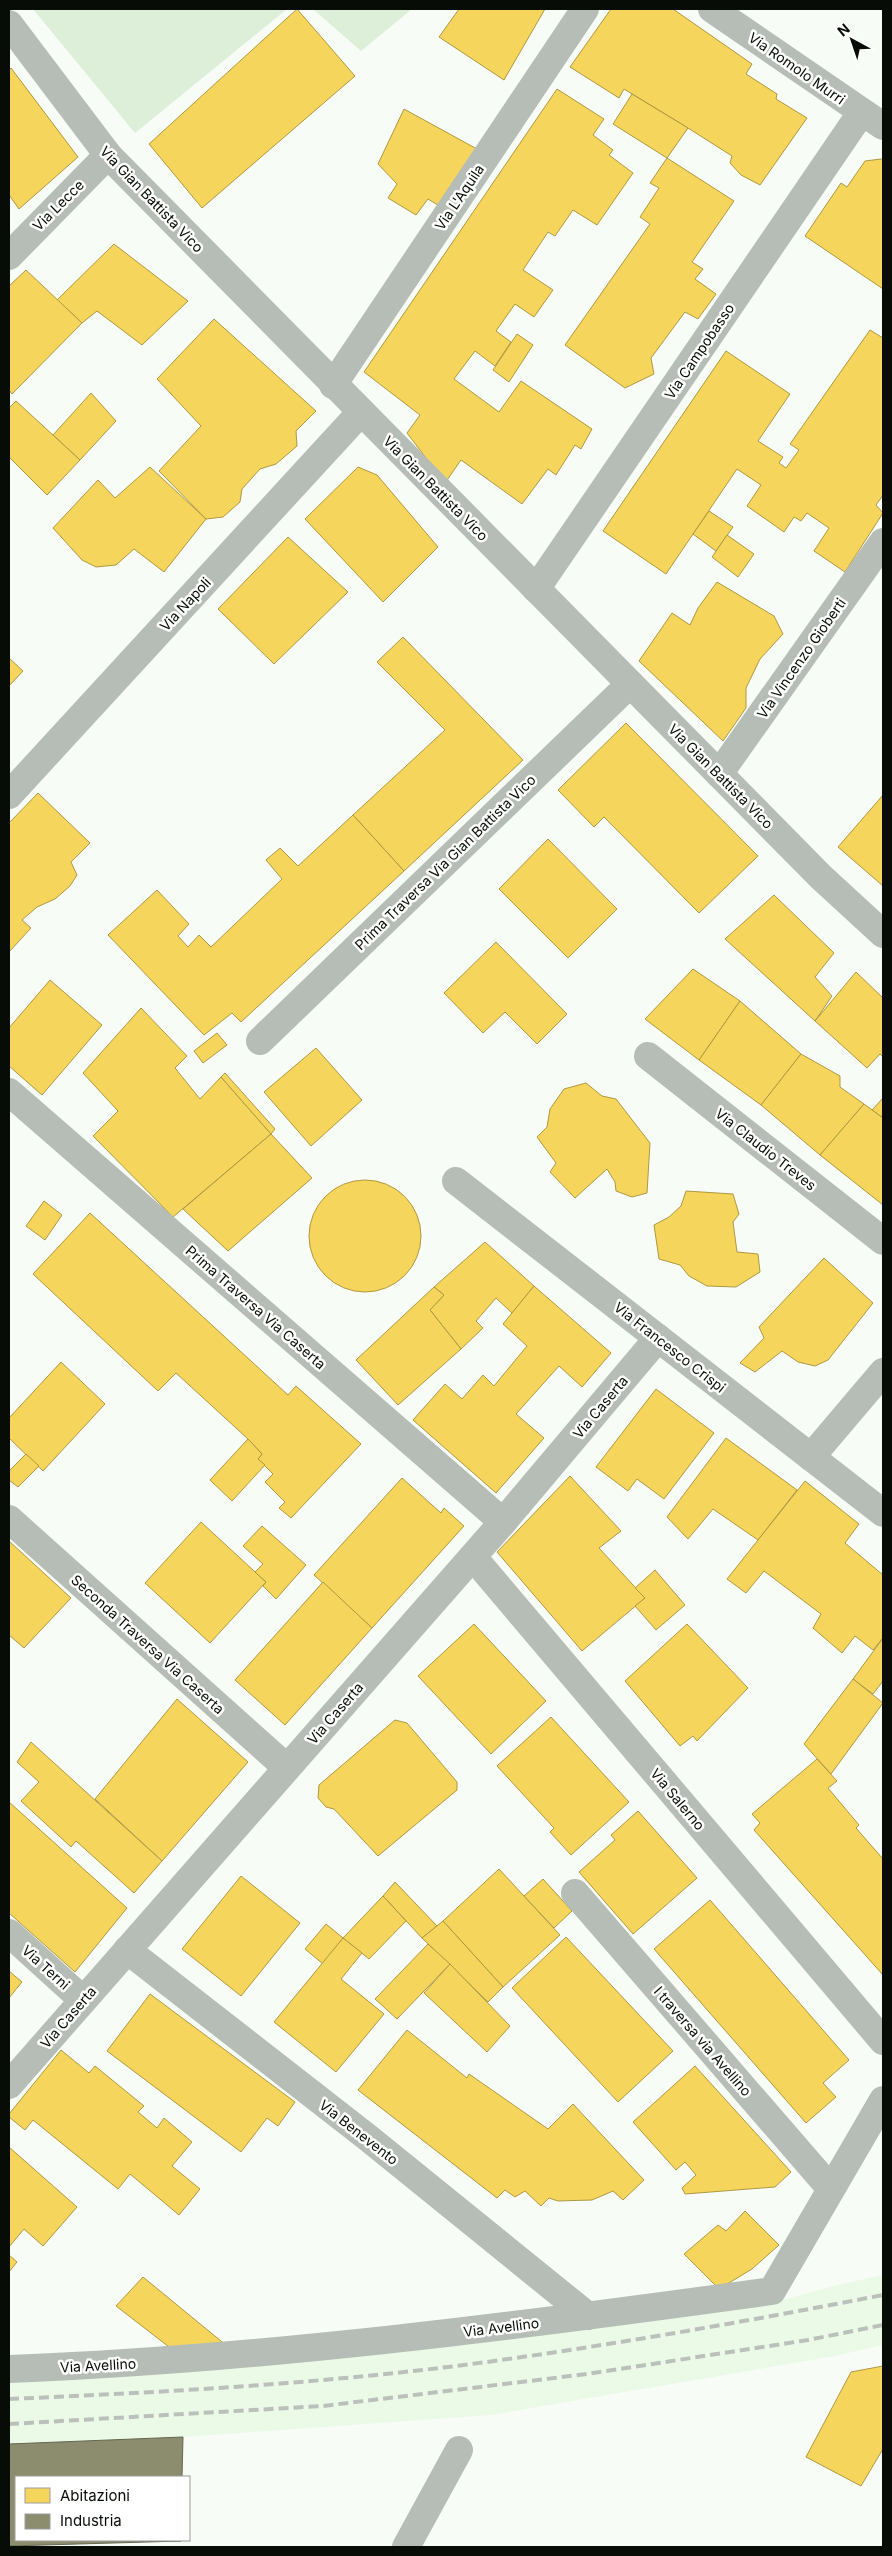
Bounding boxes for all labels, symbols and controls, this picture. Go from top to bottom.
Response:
north arrow [827,15,877,65]
text: N [834,20,853,40]
street label: Via Romolo Murri [746,28,848,108]
street label: Via Gian Battista Vico [97,142,207,256]
street label: Via L'Aquila [431,161,487,233]
street label: Via Lecce [29,176,87,234]
street label: Via Campobasso [661,300,737,402]
street label: Via Gian Battista Vico [380,432,492,544]
street label: Via Napoli [156,574,214,634]
street label: Via Vincenzo Gioberti [753,595,849,721]
street label: Via Gian Battista Vico [665,720,777,832]
street label: Prima Traversa Via Gian Battista Vico [351,771,539,953]
street label: Via Claudio Treves [712,1104,820,1194]
street label: Prima Traversa Via Caserta [183,1242,329,1372]
street label: Via Francesco Crispi [611,1298,729,1396]
street label: Via Caserta [569,1372,631,1442]
street label: Seconda Traversa Via Caserta [68,1571,228,1717]
street label: Via Caserta [303,1679,367,1747]
street label: Via Salerno [647,1765,709,1833]
street label: Via Terni [19,1941,73,1993]
street label: Via Caserta [36,1983,100,2051]
street label: I traversa via Avellino [651,1983,755,2099]
street label: Via Benevento [316,2096,402,2168]
street label: Via Avellino [462,2314,540,2340]
street label: Via Avellino [60,2355,136,2375]
legend [15,2476,190,2541]
text: Abitazioni [60,2486,130,2505]
text: Industria [60,2511,122,2530]

